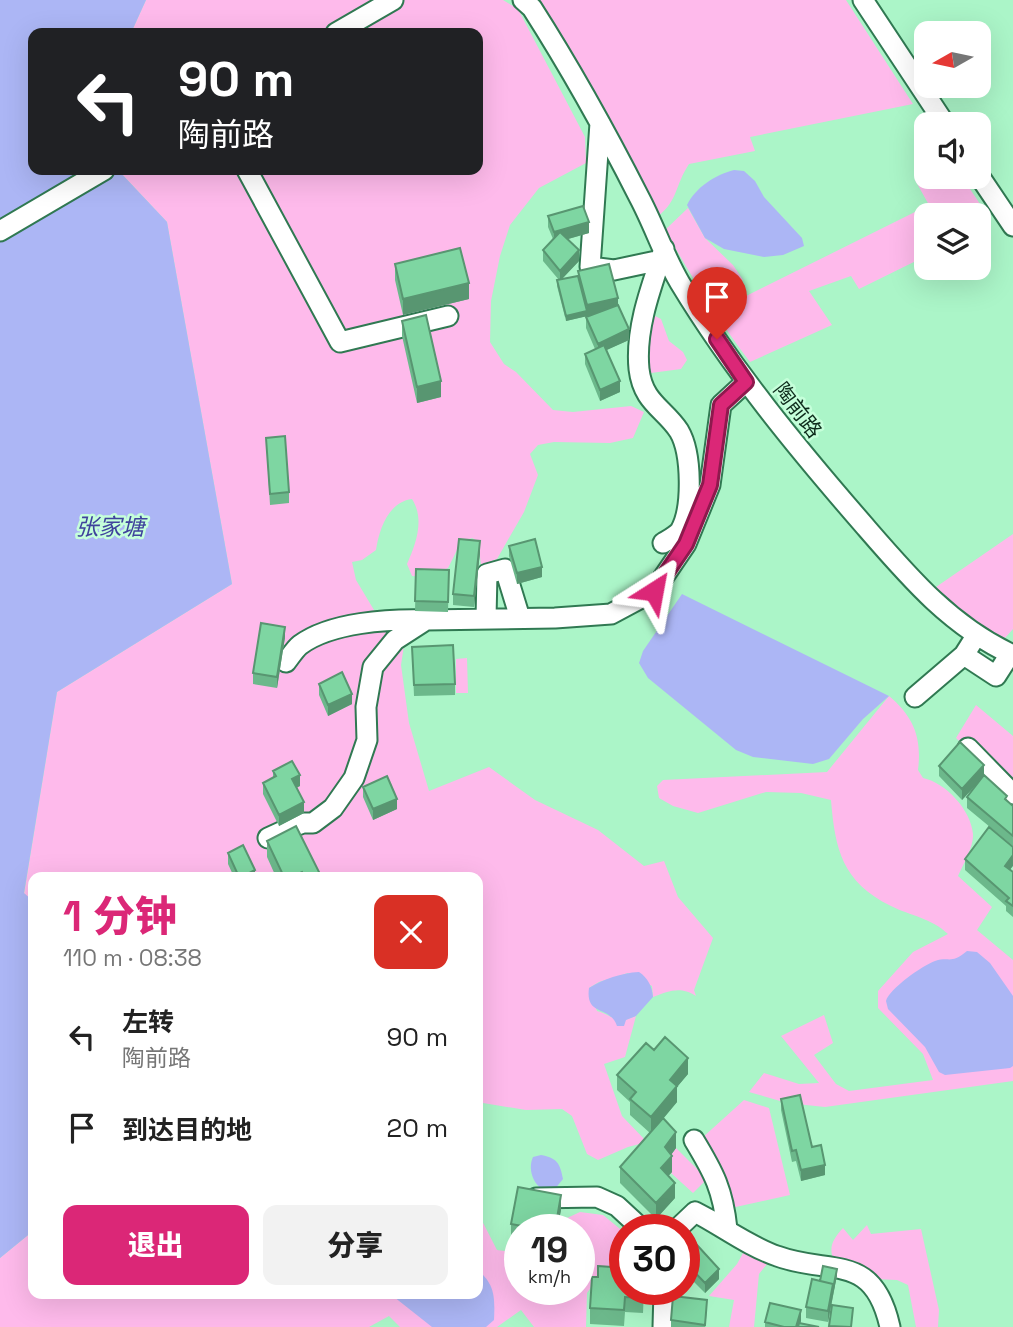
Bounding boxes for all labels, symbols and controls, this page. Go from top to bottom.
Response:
north arrow [914,21,990,98]
map controls [914,21,991,280]
text: 90 m [178,48,294,110]
icon: left [63,56,154,147]
button: sound [914,112,991,189]
text: 陶前路 [178,115,274,155]
button: layers [914,203,991,280]
pin [687,267,747,339]
icon: arrive [698,278,736,316]
street label: 陶前路 [768,377,828,443]
water label: 张家塘 [76,512,149,542]
position arrow [617,554,691,628]
text: 1 分钟 [63,890,177,943]
button: close [374,895,448,969]
text: 110 m · 08:38 [63,943,202,973]
text: 左转 [122,1005,174,1039]
icon: left [63,1018,101,1056]
text: 90 m [386,1020,448,1054]
text: 陶前路 [122,1043,191,1073]
icon: arrive [63,1109,101,1147]
text: 20 m [387,1111,448,1145]
text: 到达目的地 [122,1113,252,1147]
button: 退出 [63,1205,249,1285]
button: 分享 [263,1205,448,1285]
speed limit sign: 30 [609,1214,700,1305]
text: 19 [531,1228,568,1272]
text: km/h [528,1265,571,1288]

